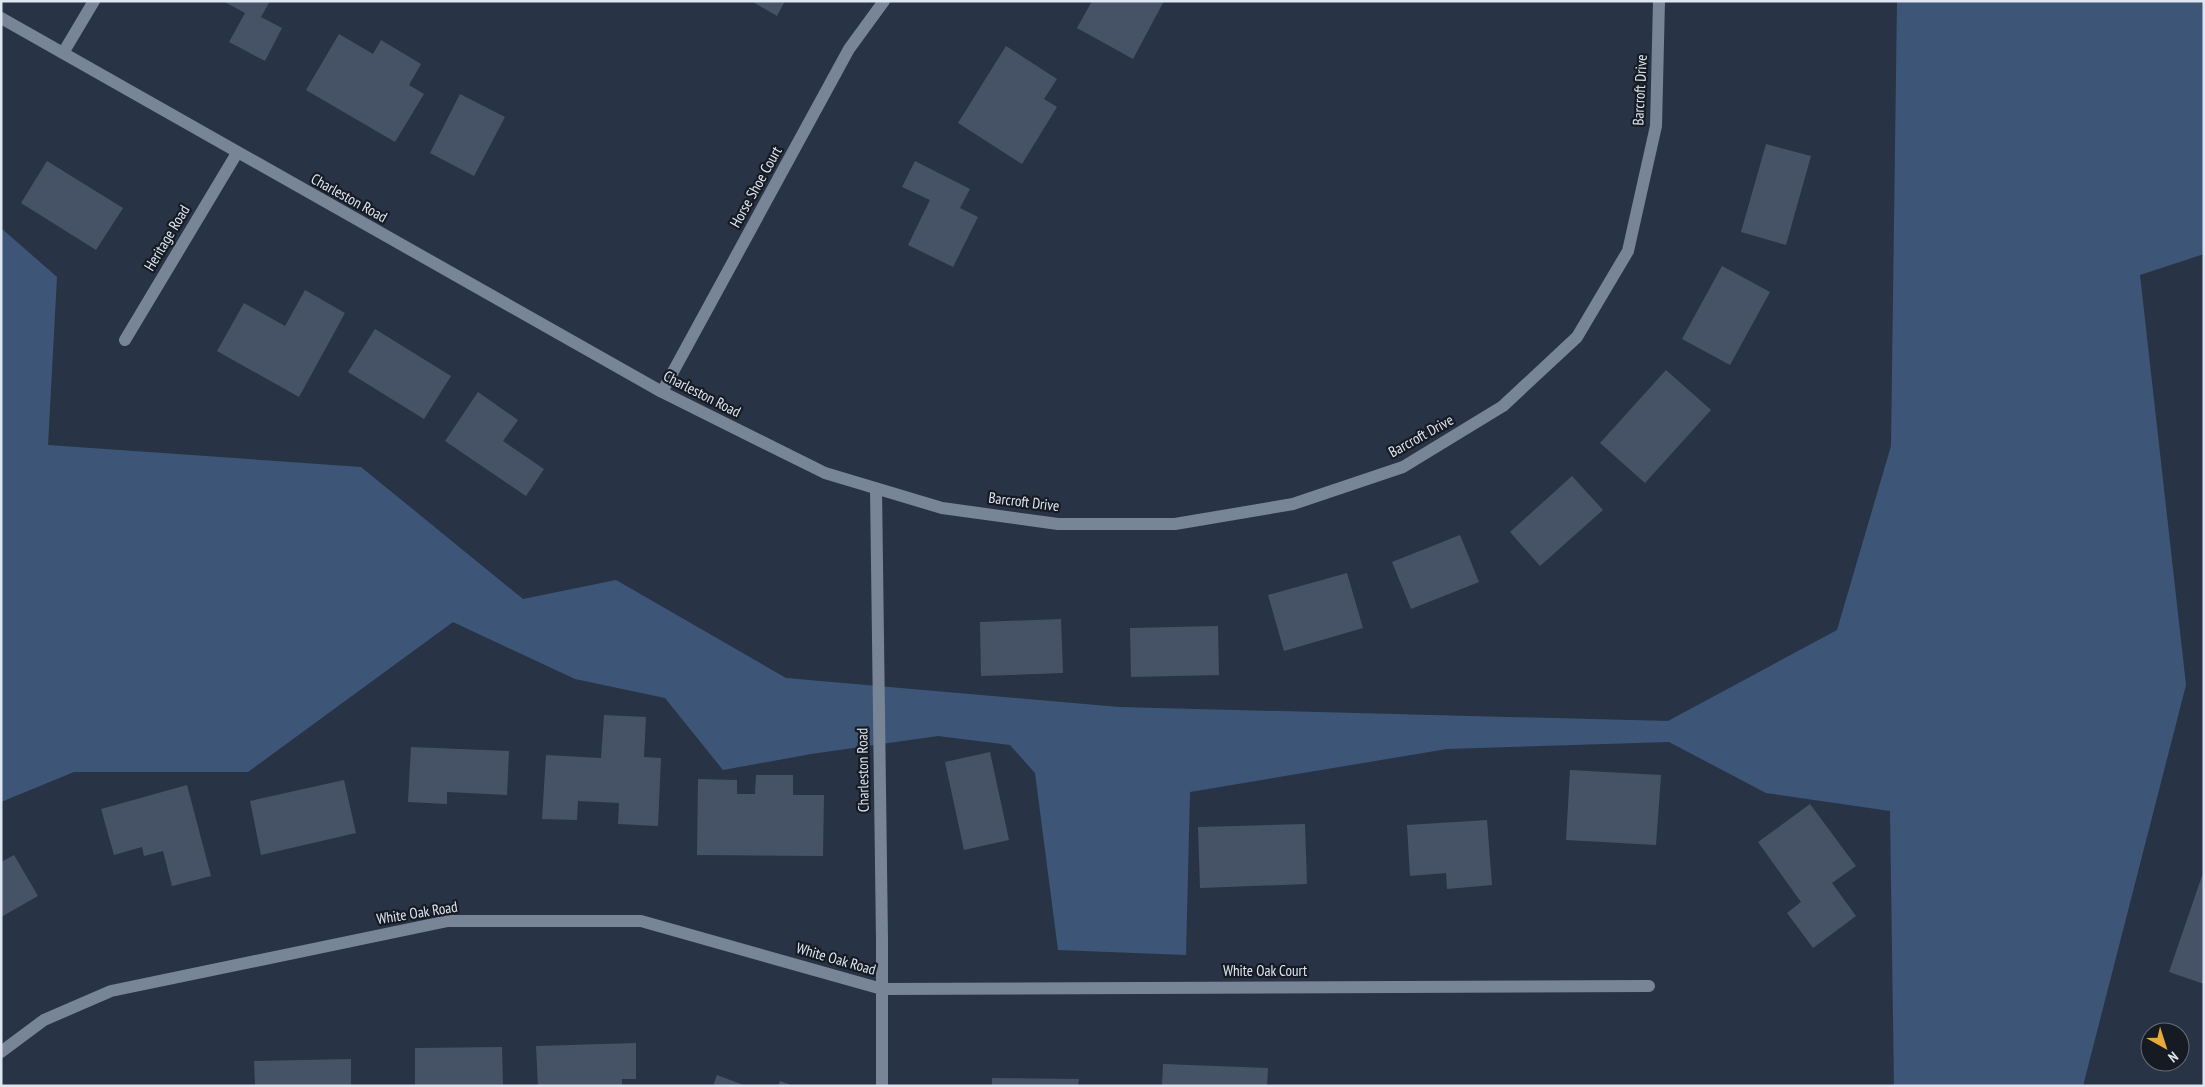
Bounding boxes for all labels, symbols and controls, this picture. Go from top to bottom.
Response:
street label: Barcroft Drive [1628,54,1651,126]
street label: Horse Shoe Court [725,143,786,231]
street label: Charleston Road [308,169,391,226]
street label: Heritage Road [140,201,194,274]
street label: Charleston Road [660,366,744,421]
street label: Barcroft Drive [1385,410,1457,461]
street label: Barcroft Drive [988,488,1061,515]
street label: Charleston Road [852,728,873,812]
street label: White Oak Road [375,897,459,928]
street label: White Oak Road [794,938,878,979]
street label: White Oak Court [1223,961,1307,980]
north arrow [2140,1022,2190,1072]
text: N [2165,1048,2182,1066]

